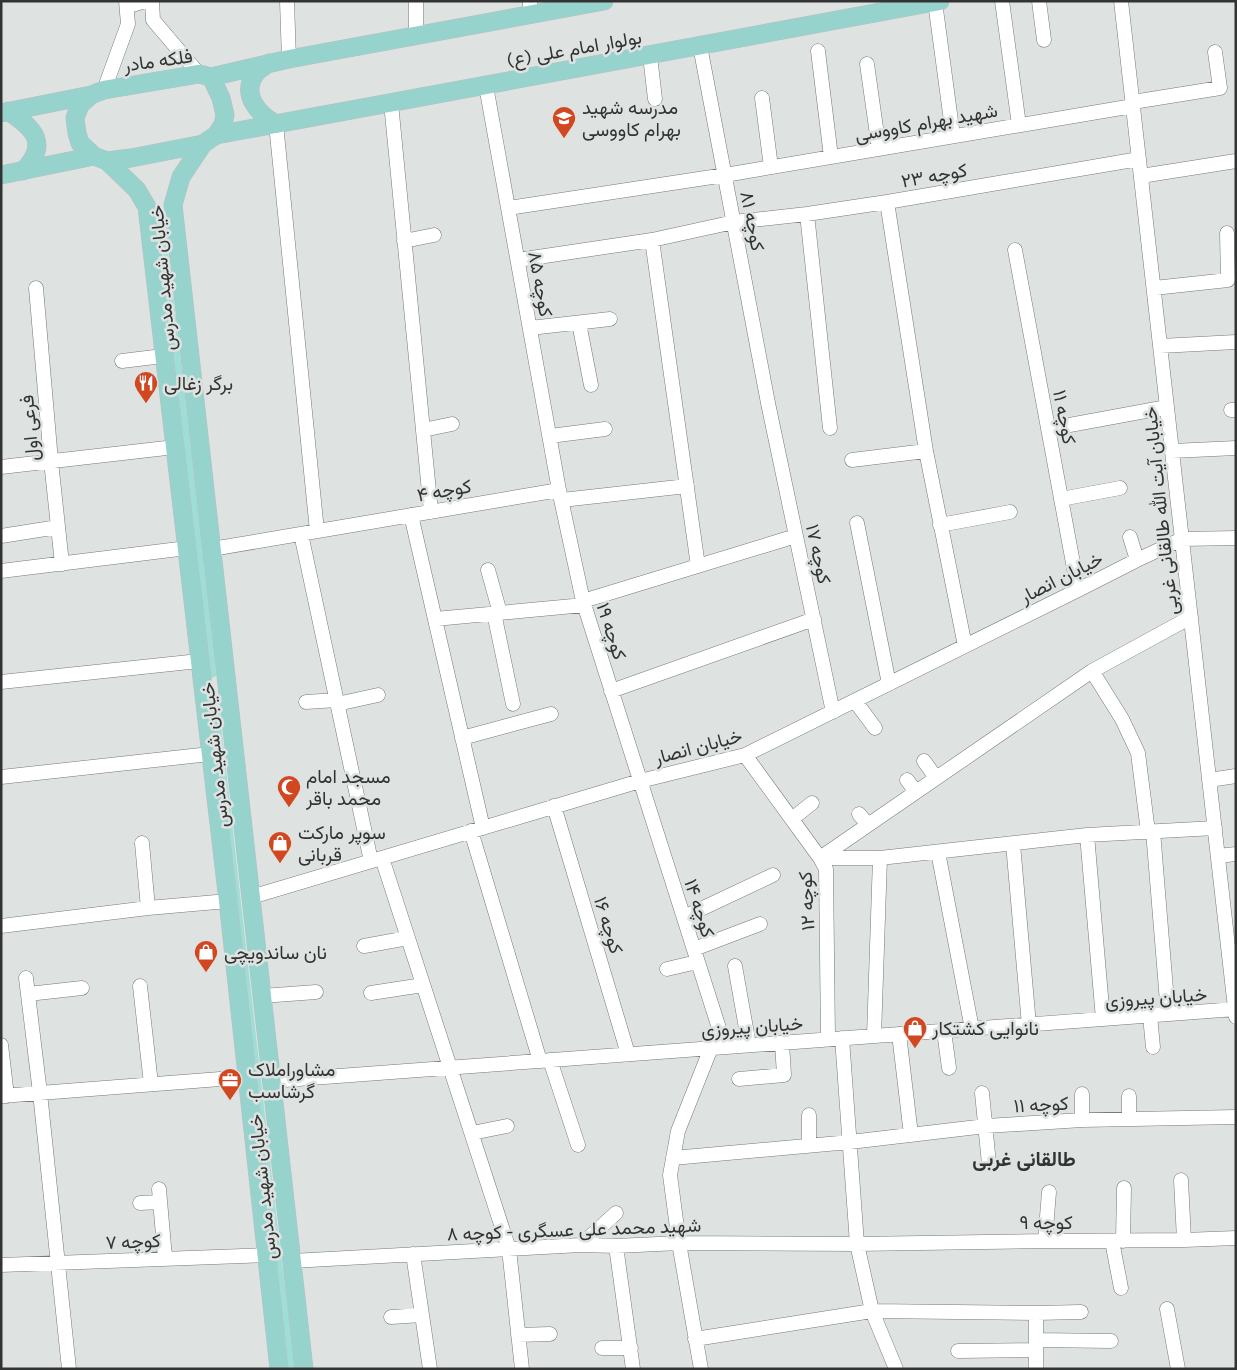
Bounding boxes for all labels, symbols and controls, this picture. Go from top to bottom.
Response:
street label: بولوار امام علی (ع) [505,26,644,73]
street label: فلکه مادر [121,45,194,77]
place label: مدرسه شهید بهرام کاووسی [582,97,681,142]
street label: شهید بهرام کاووسی [853,100,1000,147]
school or university icon: مدرسه شهید بهرام کاووسی [551,105,577,139]
street label: کوچه ۲۳ [900,159,969,195]
street label: کوچه ۸۱ [733,189,769,253]
street label: خیابان شهید مدرس [146,204,180,352]
street label: کوچه ۸۵ [521,250,557,319]
restaurant icon: برگر زغالی [133,370,159,404]
place label: برگر زغالی [164,373,233,395]
street label: کوچه ۱۱ [1046,388,1080,447]
street label: فرعی اول [16,394,44,462]
street label: خیابان آیت الله طالقانی غربی [1139,406,1183,616]
street label: کوچه ۴ [415,475,473,509]
street label: کوچه ۱۷ [799,522,835,587]
street label: خیابان انصار [1015,548,1107,609]
street label: کوچه ۱۹ [590,600,631,663]
street label: خیابان شهید مدرس [196,681,234,829]
street label: خیابان انصار [651,725,745,770]
place label: مسجد امام محمد باقر [305,766,391,810]
mosque icon: مسجد امام محمد باقر [276,774,302,808]
place label: سوپر مارکت قربانی [298,822,386,866]
shop icon: سوپر مارکت قربانی [267,830,293,864]
street label: کوچه ۱۲ [794,871,822,931]
street label: کوچه ۱۴ [677,876,719,941]
street label: کوچه ۱۶ [587,894,627,957]
shop icon: نان ساندویچی [193,939,219,973]
place label: نان ساندویچی [224,942,327,966]
street label: خیابان پیروزی [1104,983,1208,1015]
street label: خیابان پیروزی [700,1012,804,1044]
shop icon: نانوایی کشتکار [902,1015,928,1049]
place label: نانوایی کشتکار [931,1018,1039,1040]
place label: مشاوراملاک گرشاسب [248,1059,335,1103]
office icon: مشاوراملاک گرشاسب [217,1067,243,1101]
street label: کوچه ۱۱ [1013,1093,1069,1119]
street label: خیابان شهید مدرس [244,1113,282,1261]
district label: طالقانی غربی [972,1148,1076,1172]
street label: کوچه ۹ [1019,1212,1073,1236]
street label: شهید محمد علی عسگری - کوچه ۸ [446,1215,702,1247]
street label: کوچه ۷ [105,1230,161,1256]

